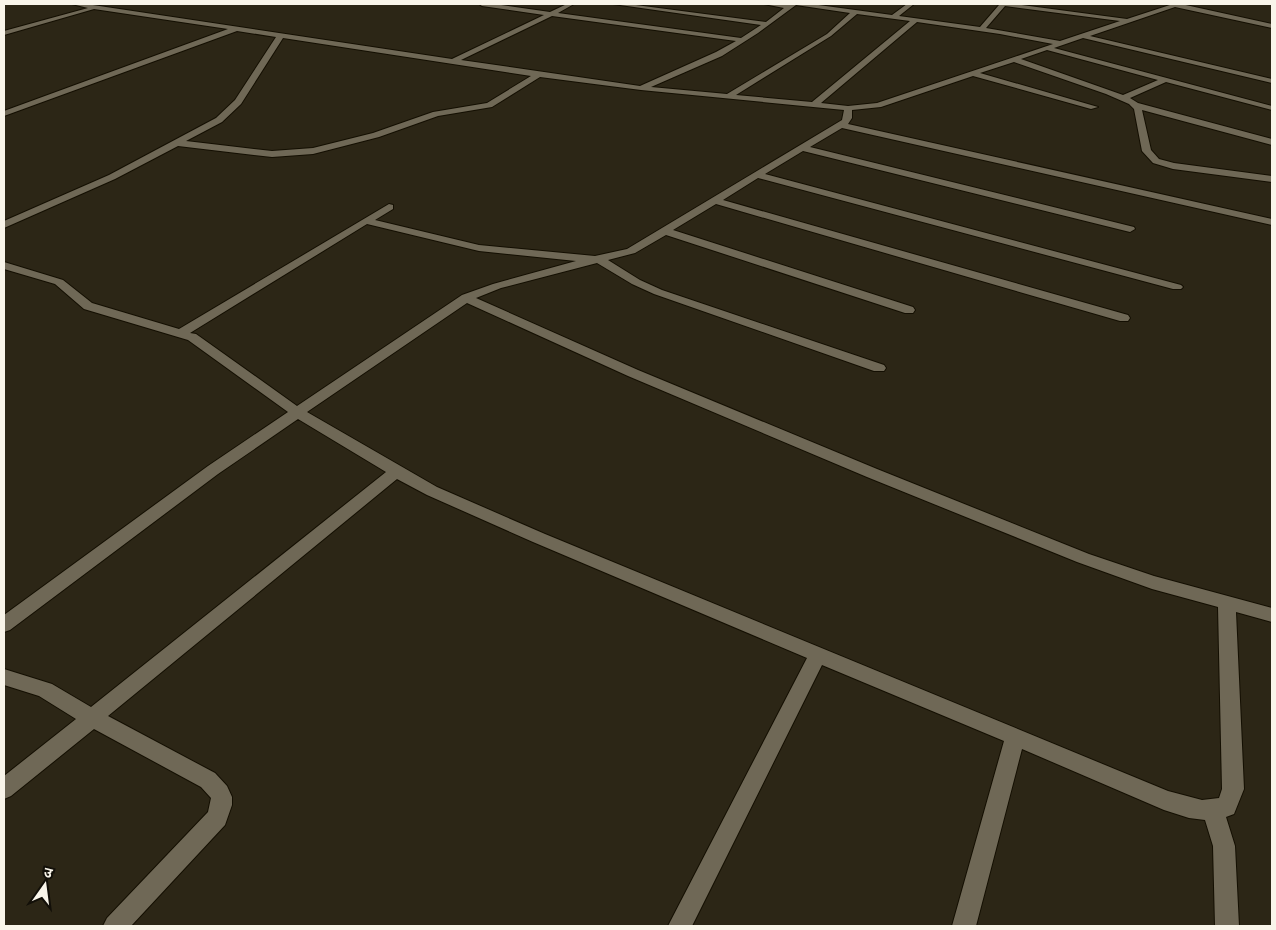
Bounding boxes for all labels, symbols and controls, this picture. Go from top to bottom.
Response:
north arrow [20,860,70,910]
text: उ [42,864,55,881]

